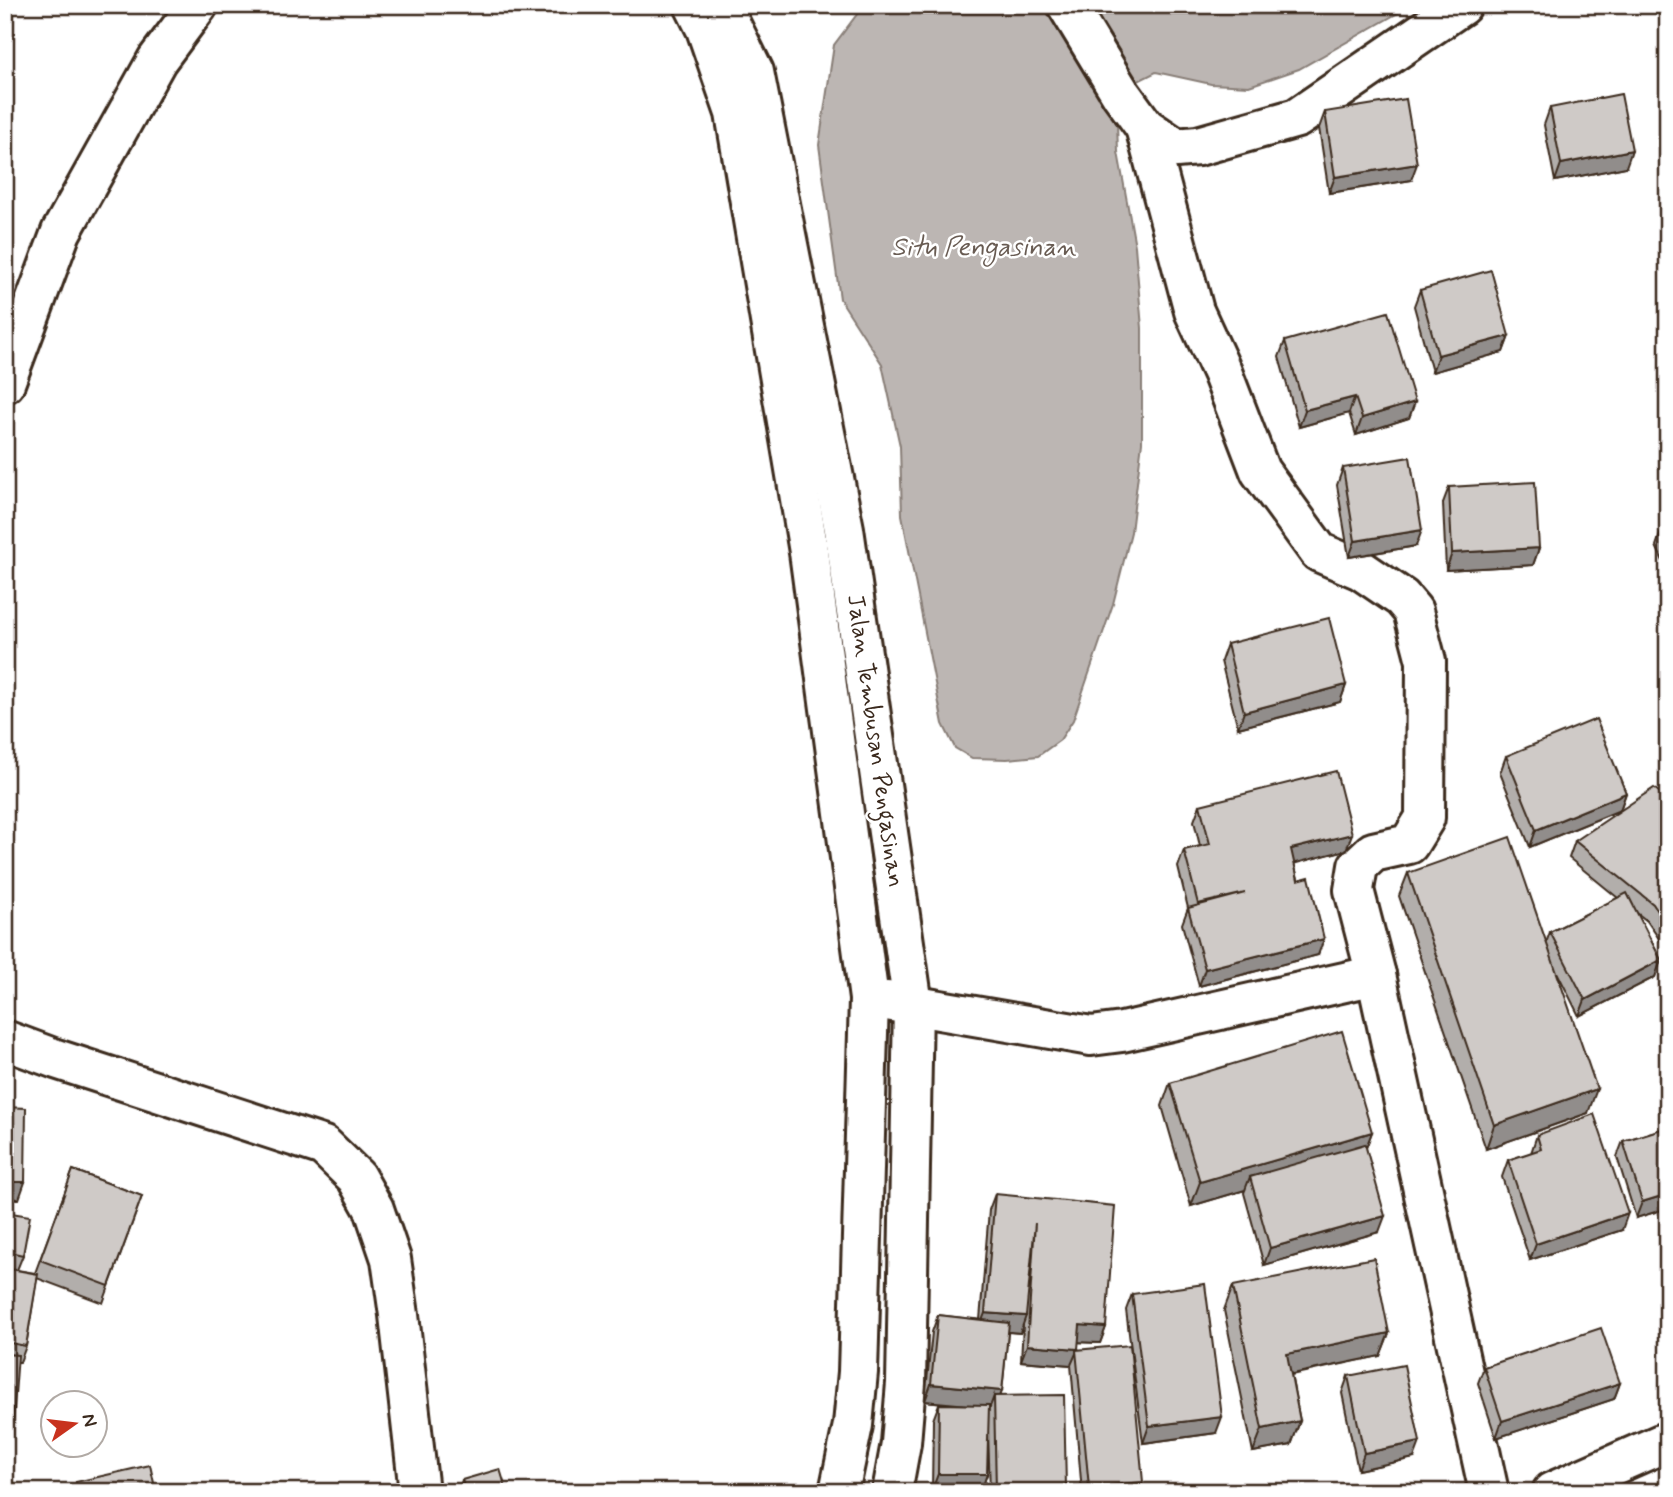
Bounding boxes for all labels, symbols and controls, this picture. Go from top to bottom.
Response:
water label: Situ Pengasinan [892,231,1077,267]
street label: Jalan Tembusan Pengasinan [836,593,911,890]
north arrow [38,1388,108,1458]
text: N [75,1411,103,1429]

